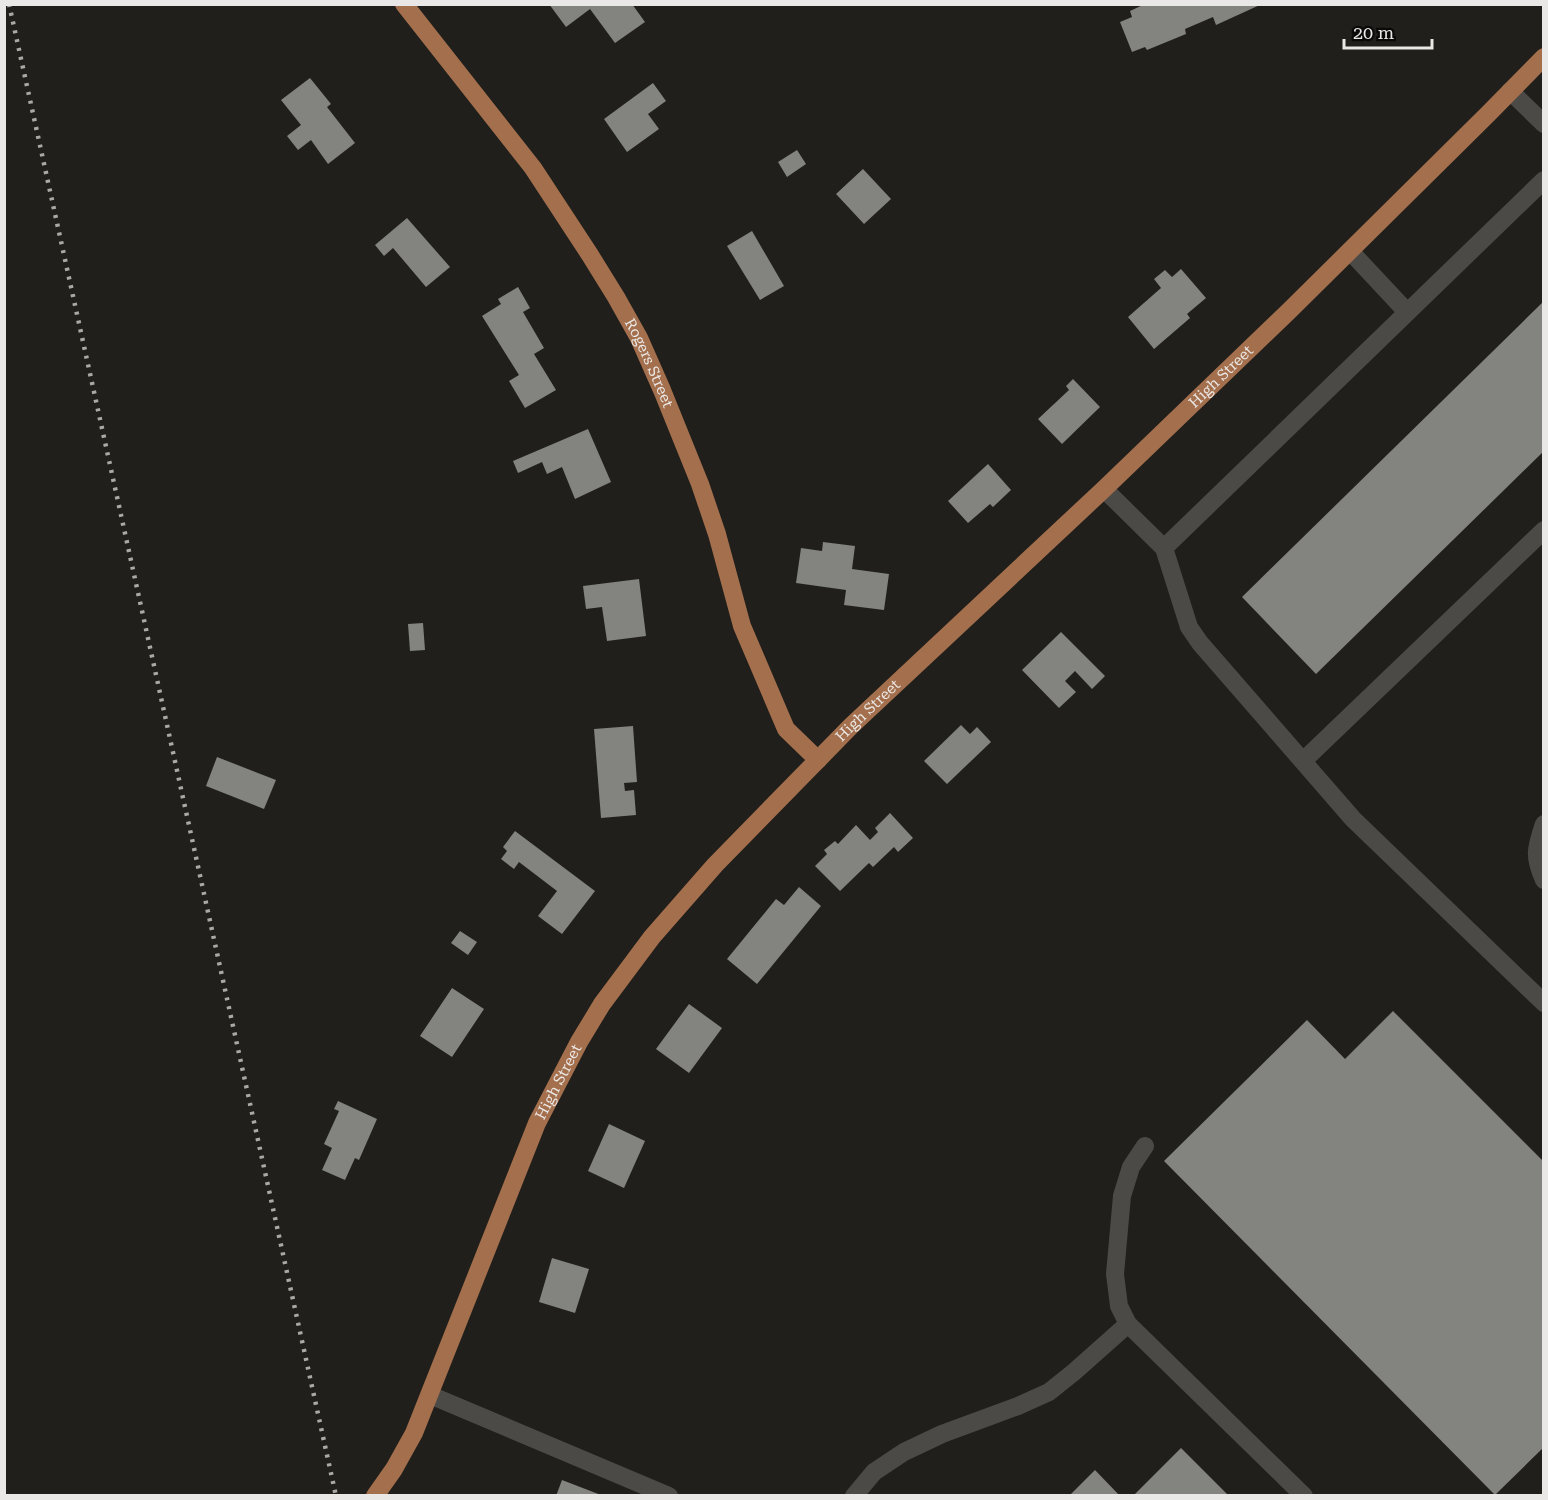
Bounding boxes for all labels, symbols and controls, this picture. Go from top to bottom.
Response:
scale bar [1344,12,1432,50]
text: 20 m [1353,22,1394,43]
street label: Rogers Street [621,315,677,410]
street label: High Street [1185,341,1257,412]
street label: High Street [832,675,904,745]
street label: High Street [531,1041,585,1123]

